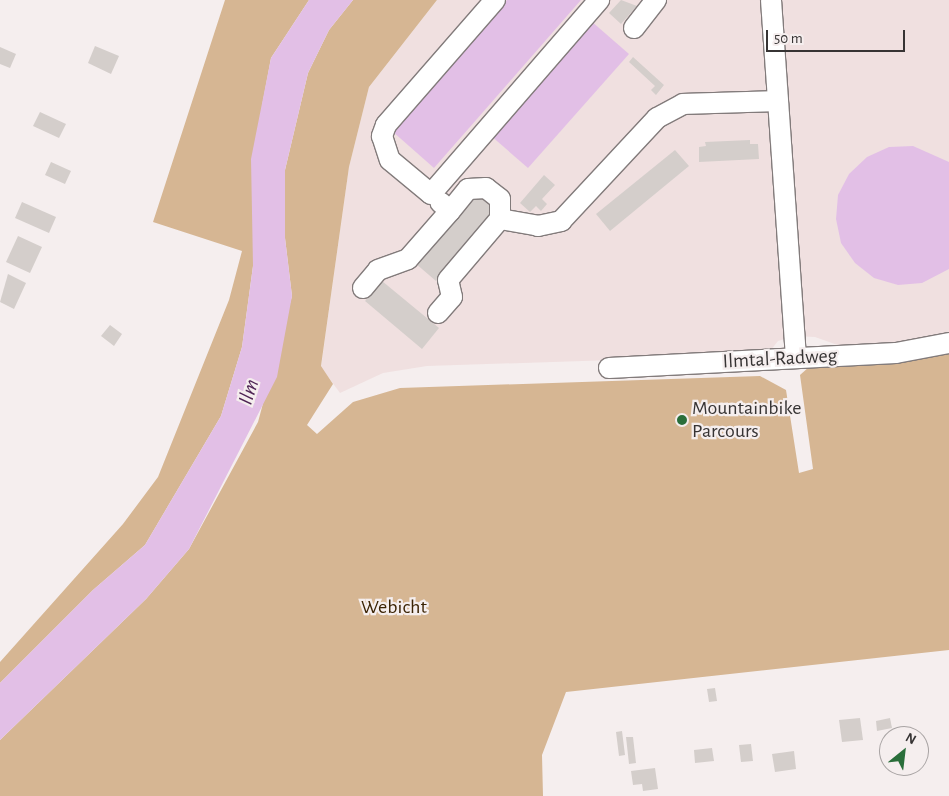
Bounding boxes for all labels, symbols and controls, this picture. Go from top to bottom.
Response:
scale bar [769,20,908,52]
text: 50 m [774,31,803,46]
street label: Ilmtal-Radweg [722,344,838,374]
water label: Ilm [233,376,265,408]
place label: Mountainbike Parcours [692,396,801,443]
marker: Mountainbike Parcours [676,414,688,426]
park label: Webicht [361,595,427,619]
north arrow [879,726,929,776]
text: N [903,730,918,747]

